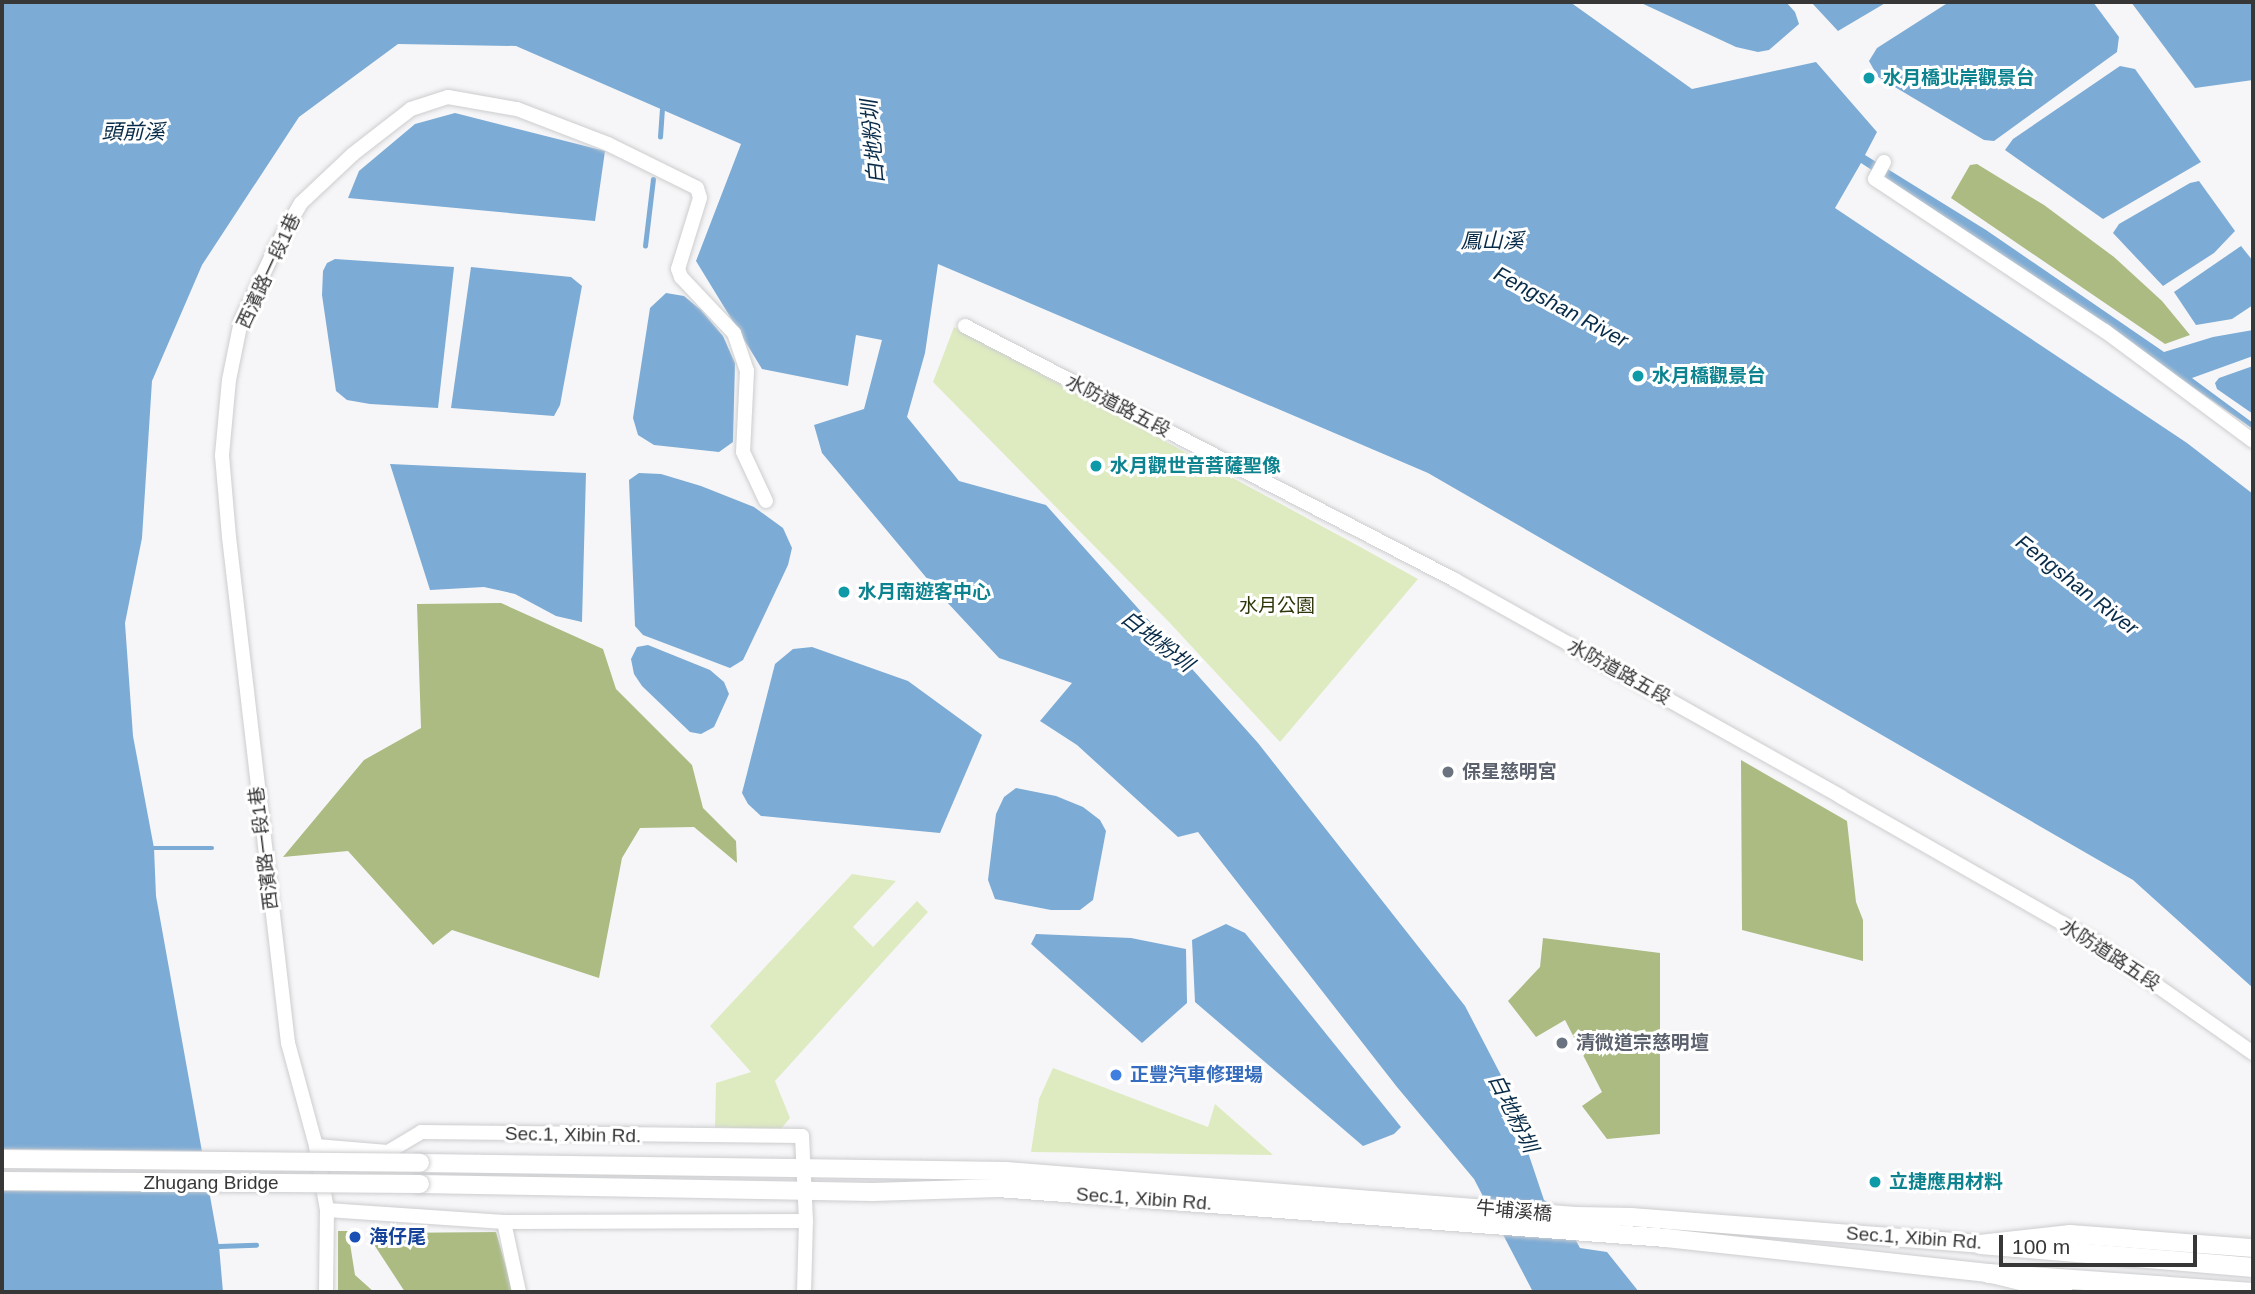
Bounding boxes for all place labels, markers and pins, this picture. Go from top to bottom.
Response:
place label: 水月橋北岸觀景台 [1883,67,2035,89]
marker: 水月橋北岸觀景台 [1861,70,1877,86]
place label: 水月橋觀景台 [1652,365,1766,387]
marker: 水月橋觀景台 [1630,368,1646,384]
place label: 水月觀世音菩薩聖像 [1110,455,1281,477]
marker: 水月觀世音菩薩聖像 [1088,458,1104,474]
place label: 水月南遊客中心 [858,581,991,603]
marker: 水月南遊客中心 [836,584,852,600]
place label: 保星慈明宮 [1462,761,1557,783]
marker: 保星慈明宮 [1440,764,1456,780]
place label: 清微道宗慈明壇 [1576,1032,1709,1054]
marker: 清微道宗慈明壇 [1554,1035,1570,1051]
place label: 正豐汽車修理場 [1130,1064,1263,1086]
marker: 正豐汽車修理場 [1108,1067,1124,1083]
place label: 立捷應用材料 [1889,1171,2003,1193]
marker: 立捷應用材料 [1867,1174,1883,1190]
place label: 海仔尾 [369,1226,426,1248]
marker: 海仔尾 [347,1229,363,1245]

